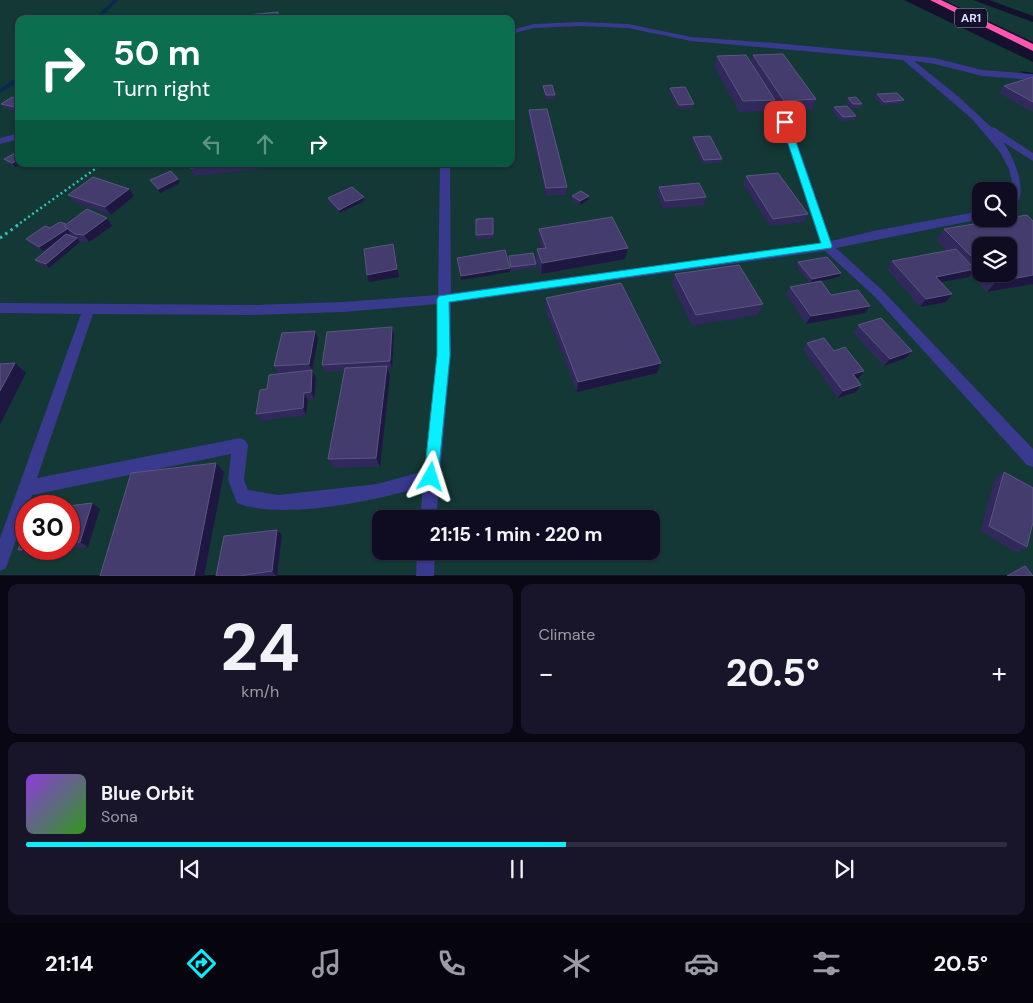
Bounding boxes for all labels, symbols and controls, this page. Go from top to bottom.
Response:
road number: AR1 [955,8,987,28]
text: 50 m [113,30,201,76]
icon: right [30,35,95,100]
text: Turn right [113,74,210,103]
pin [764,101,806,143]
icon: arrive [771,108,799,136]
icon: left [198,130,226,158]
icon: ahead [251,130,279,158]
icon: right [304,130,332,158]
map controls [972,182,1017,282]
button: search [972,182,1017,227]
button: layers [972,237,1017,282]
position arrow [404,450,456,502]
speed limit sign: 30 [15,495,80,560]
text: 21:15 · 1 min · 220 m [430,522,602,547]
text: 24 [221,606,300,690]
text: Climate [539,624,595,645]
text: 20.5° [726,648,820,698]
text: − [539,655,554,692]
text: + [992,655,1007,692]
text: km/h [241,681,279,702]
text: Blue Orbit [101,781,194,806]
text: Sona [101,806,138,827]
icon: previous [176,855,204,883]
icon: pause [503,855,531,883]
icon: next [830,855,858,883]
icon: directions [184,946,219,981]
icon: music [309,946,344,981]
icon: phone [434,946,469,981]
icon: climate [559,946,594,981]
icon: car [684,946,719,981]
icon: filters [809,946,844,981]
text: 21:14 [45,949,94,978]
text: 20.5° [933,949,988,978]

